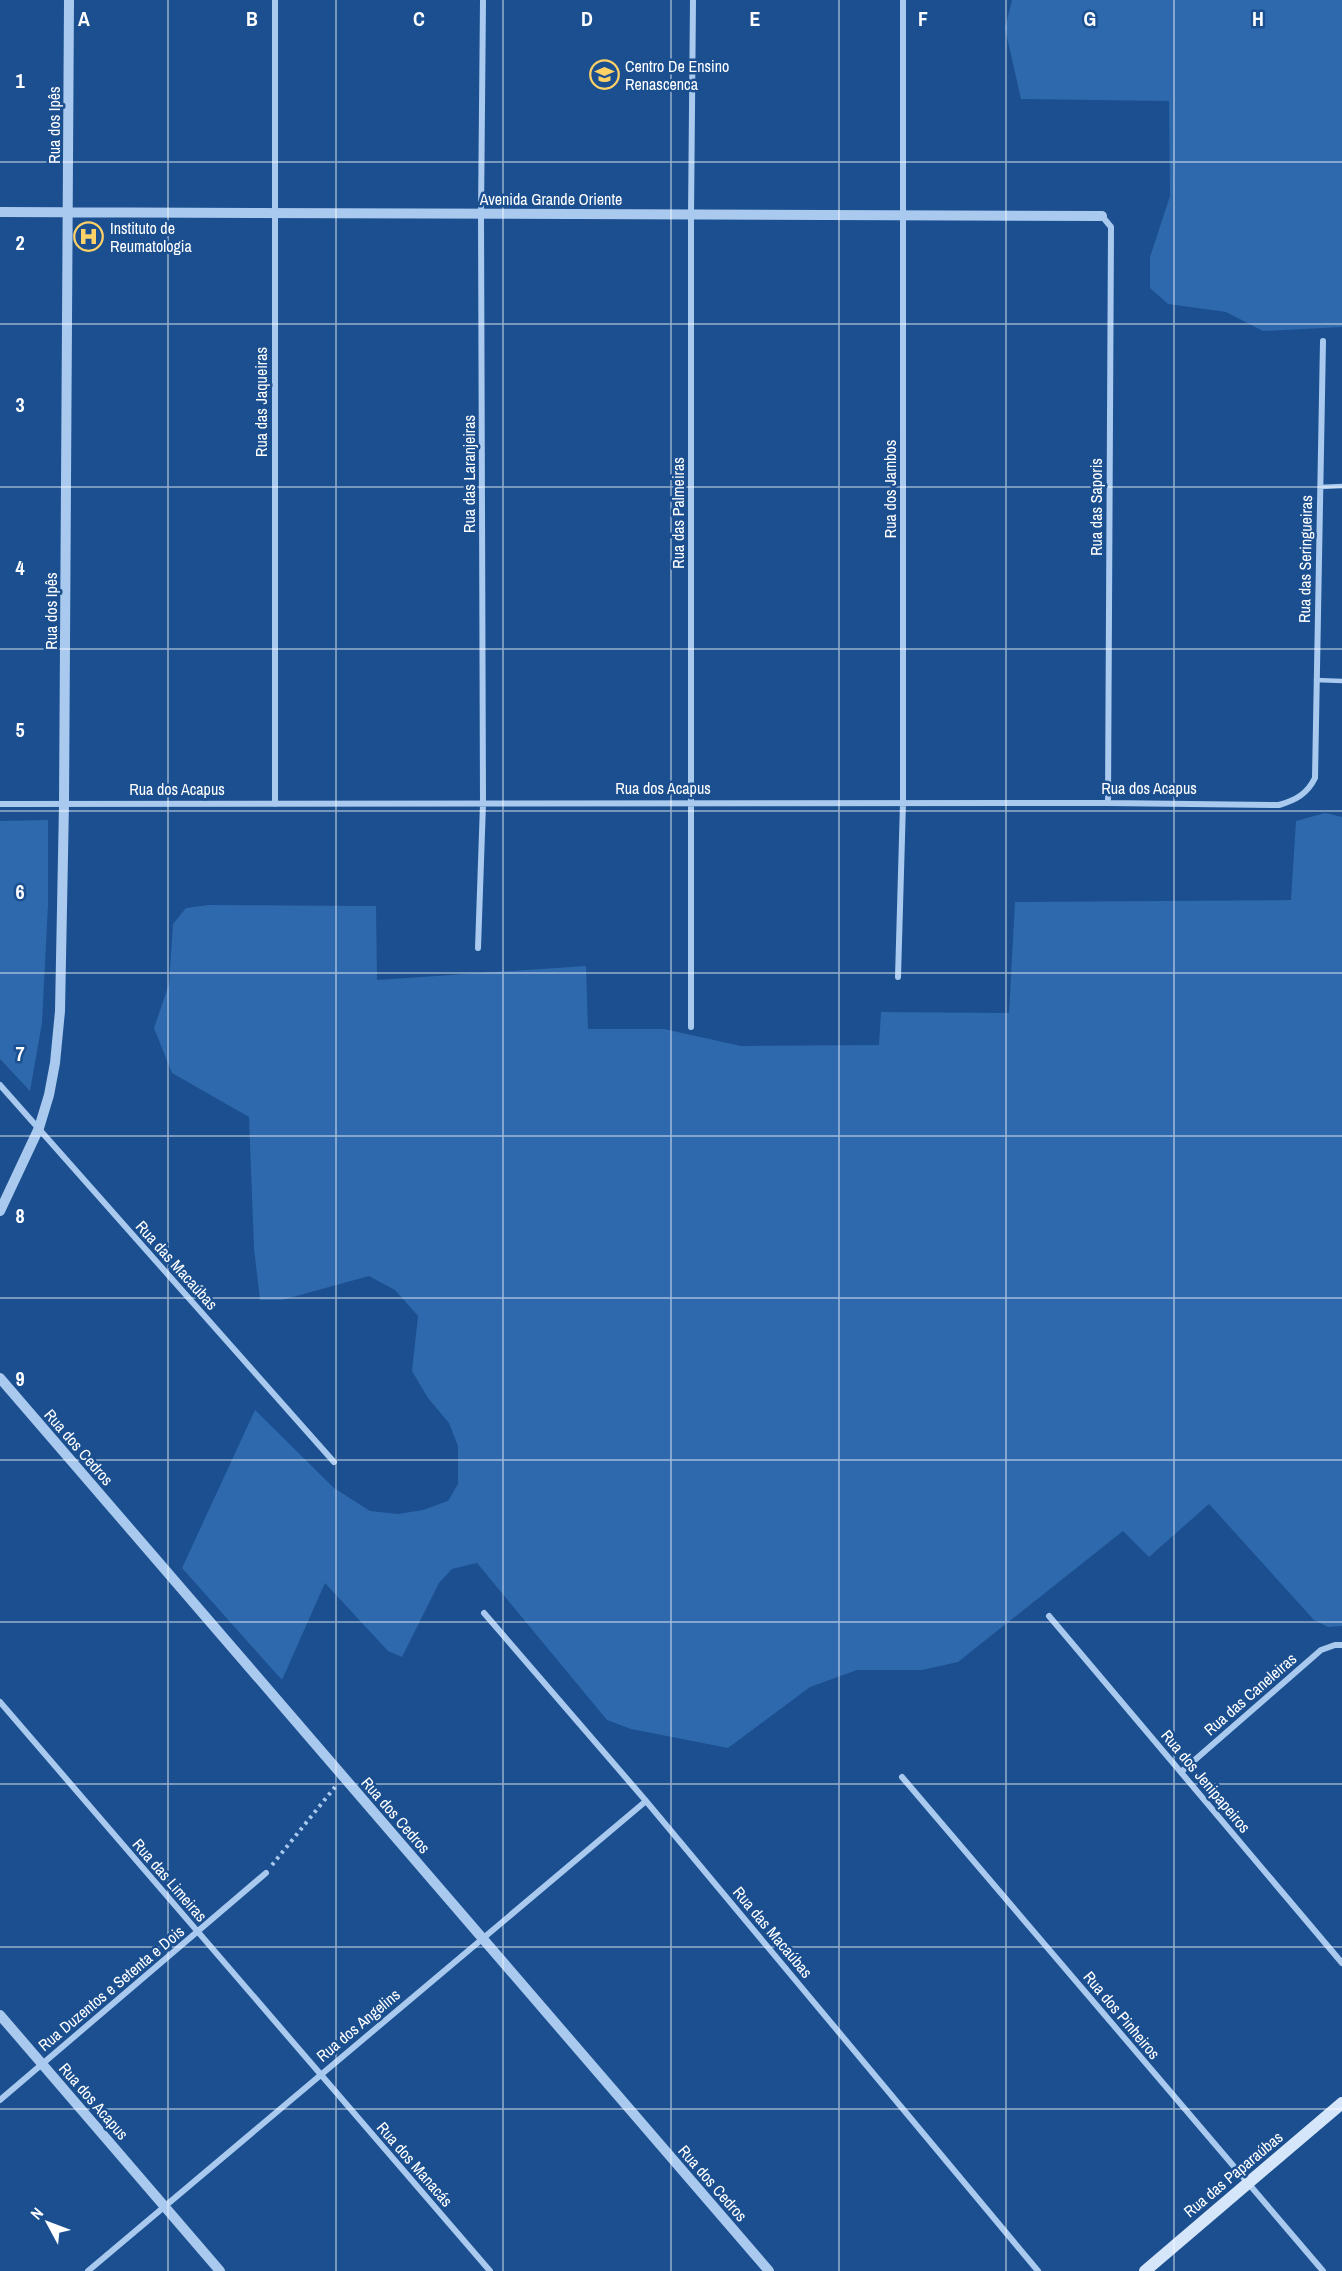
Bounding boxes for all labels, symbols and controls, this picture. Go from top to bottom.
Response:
text: A [78,5,90,32]
text: B [246,5,258,32]
text: C [413,5,425,32]
text: D [581,5,593,32]
text: E [750,5,761,32]
text: F [918,5,928,32]
text: G [1084,5,1096,32]
text: H [1252,5,1264,32]
place label: Centro De Ensino Renascenca [625,55,729,95]
school or university icon: Centro De Ensino Renascenca [588,59,620,91]
text: 1 [15,67,25,94]
street label: Rua dos Ipês [43,86,65,164]
street label: Avenida Grande Oriente [479,188,622,210]
place label: Instituto de Reumatologia [110,217,192,257]
hospital icon: Instituto de Reumatologia [73,221,105,253]
text: 2 [15,229,25,256]
street label: Rua das Jaqueiras [250,347,272,457]
text: 3 [15,391,25,418]
street label: Rua das Laranjeiras [458,415,480,533]
street label: Rua dos Jambos [879,440,901,538]
street label: Rua das Palmeiras [667,457,689,569]
street label: Rua das Saporis [1085,458,1107,556]
street label: Rua das Seringueiras [1293,495,1317,623]
text: 4 [15,554,25,581]
street label: Rua dos Ipês [40,572,62,650]
text: 5 [15,716,25,743]
street label: Rua dos Acapus [615,777,711,799]
street label: Rua dos Acapus [1101,777,1197,799]
street label: Rua dos Acapus [129,778,225,800]
text: 6 [15,878,25,905]
text: 7 [15,1040,25,1067]
text: 8 [15,1202,25,1229]
street label: Rua das Macaúbas [131,1216,223,1314]
text: 9 [15,1365,25,1392]
street label: Rua dos Cedros [40,1404,118,1490]
street label: Rua das Caneleiras [1199,1648,1301,1740]
street label: Rua dos Jenipapeiros [1156,1725,1256,1837]
street label: Rua dos Cedros [357,1772,435,1858]
street label: Rua das Limeiras [128,1834,212,1926]
street label: Rua das Macaúbas [728,1882,818,1982]
street label: Rua Duzentos e Setenta e Dois [33,1920,189,2056]
street label: Rua dos Pinheiros [1079,1966,1165,2064]
street label: Rua dos Angelins [312,1984,404,2066]
street label: Rua dos Acapus [54,2058,134,2144]
street label: Rua dos Manacás [372,2117,458,2211]
street label: Rua das Paparaúbas [1179,2126,1287,2222]
street label: Rua dos Cedros [674,2140,752,2226]
north arrow [18,2193,78,2253]
text: N [25,2202,48,2224]

